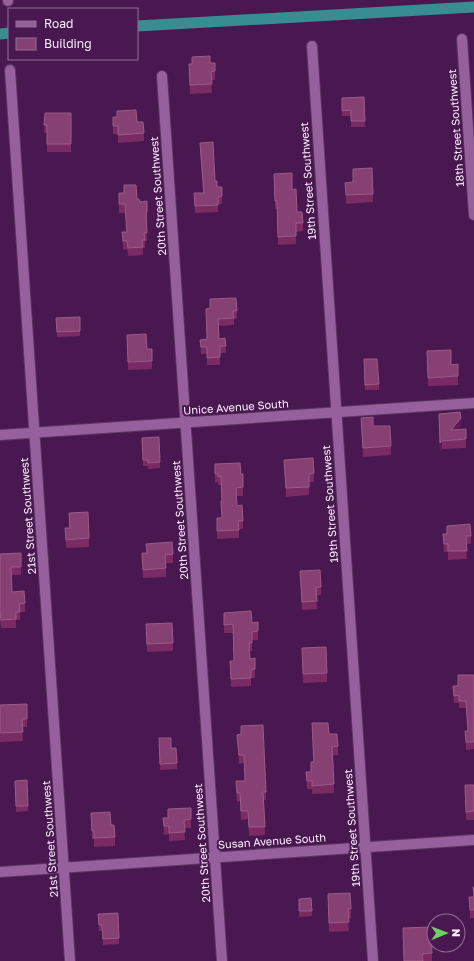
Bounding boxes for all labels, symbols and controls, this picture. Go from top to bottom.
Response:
legend [8,8,138,60]
text: Road [44,16,73,31]
text: Building [44,36,92,51]
street label: 18th Street Southwest [445,69,466,187]
street label: 19th Street Southwest [297,122,318,240]
street label: 20th Street Southwest [147,136,168,256]
street label: Unice Avenue South [183,396,289,417]
street label: 19th Street Southwest [319,445,340,563]
street label: 21st Street Southwest [17,457,38,575]
street label: 20th Street Southwest [169,460,190,580]
street label: 19th Street Southwest [341,769,362,887]
street label: 21st Street Southwest [39,780,60,898]
street label: 20th Street Southwest [191,783,212,903]
street label: Susan Avenue South [217,830,326,851]
north arrow [426,913,466,953]
text: N [450,929,463,937]

